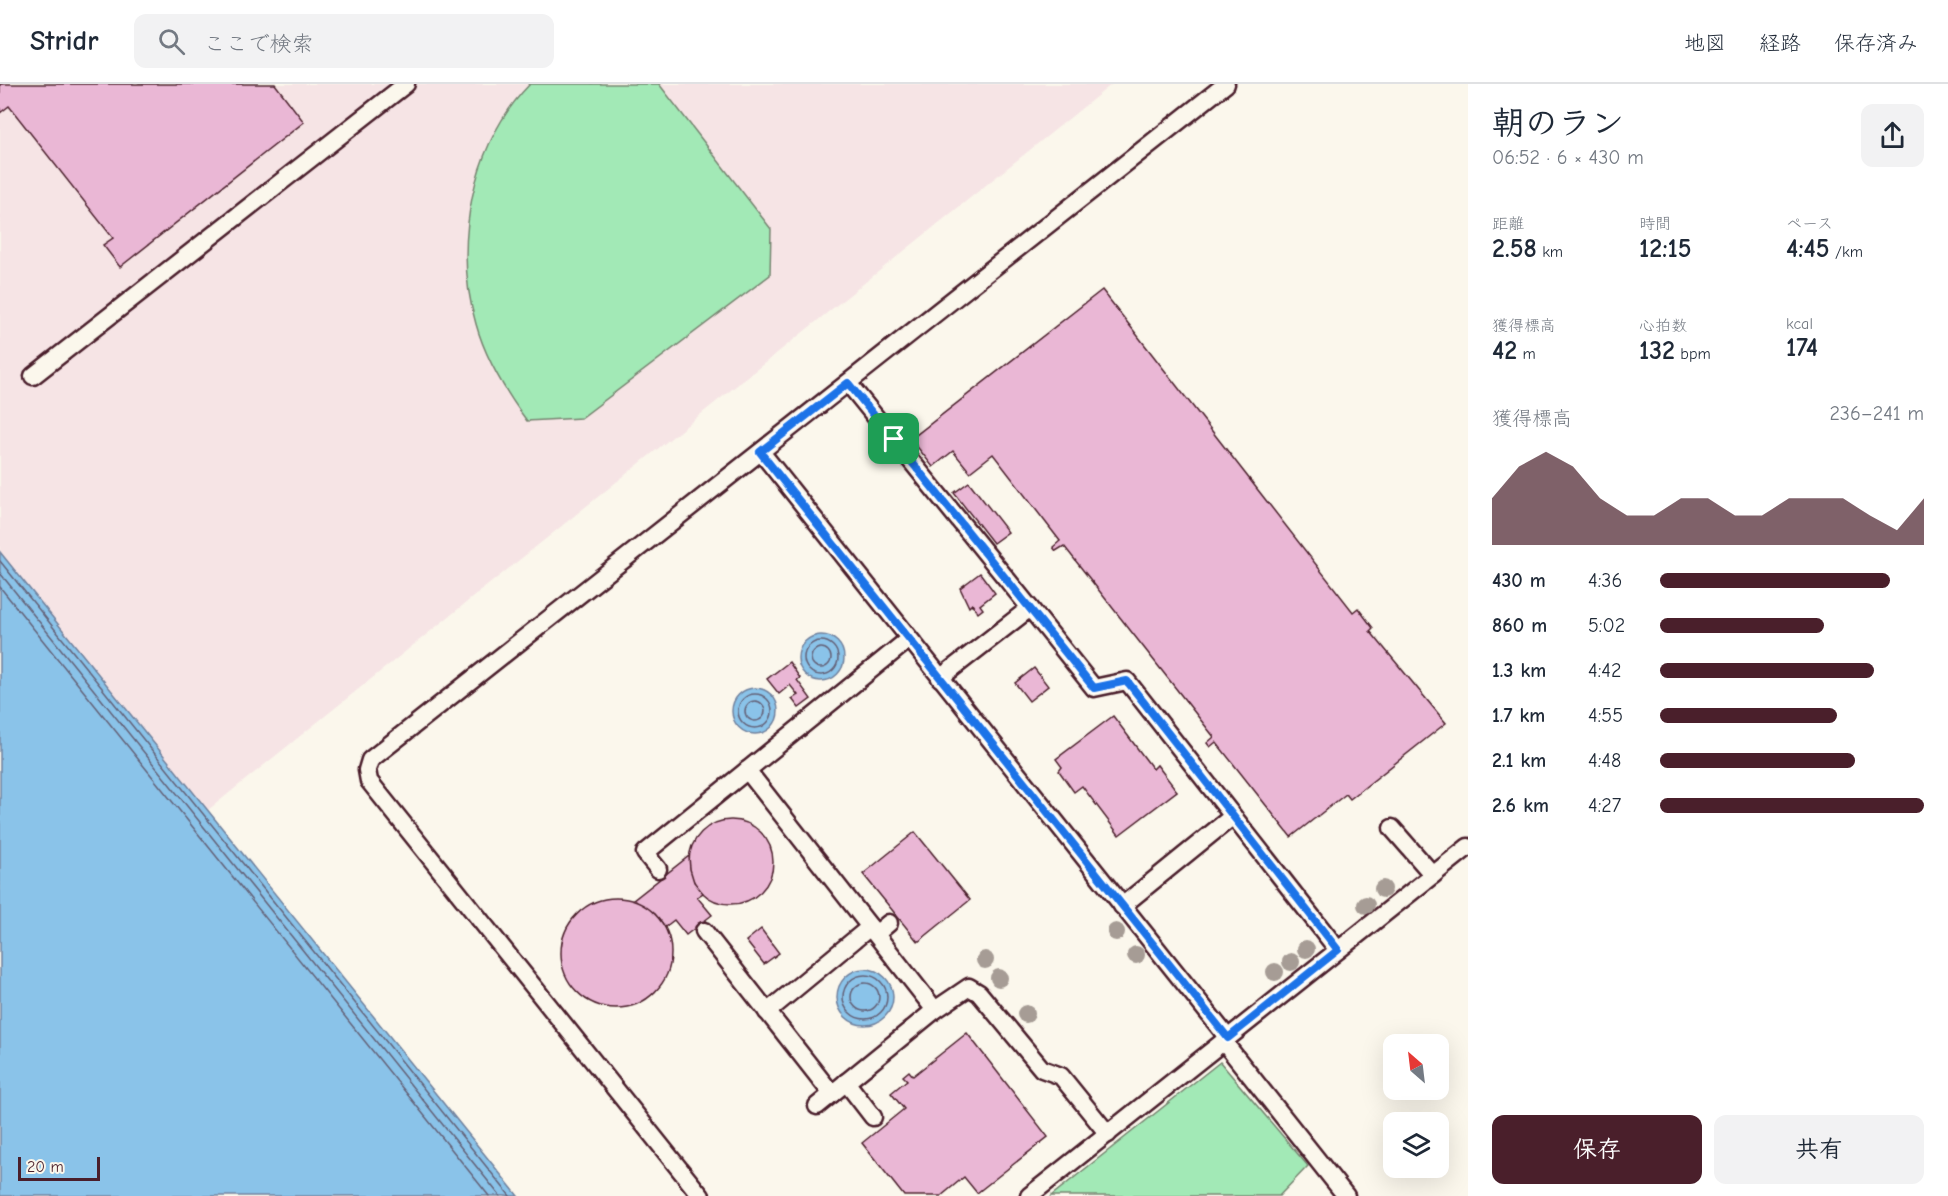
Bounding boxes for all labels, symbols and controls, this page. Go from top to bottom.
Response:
search box [134,14,554,68]
text: Stridr [30,25,98,57]
icon: search [155,25,188,58]
text: ここで検索 [203,31,313,57]
text: 地図 [1684,31,1726,55]
text: 経路 [1759,31,1801,55]
text: 保存済み [1834,31,1918,55]
text: 朝のラン [1492,104,1624,142]
button: share [1861,104,1924,167]
text: 06:52 · 6 × 430 m [1492,146,1644,169]
text: 距離 [1492,215,1524,233]
text: 時間 [1639,215,1671,233]
text: ペース [1786,215,1833,233]
text: 2.58 [1492,234,1537,264]
text: 12:15 [1639,234,1692,264]
text: 4:45 [1786,234,1830,264]
text: km [1537,243,1563,261]
text: /km [1830,243,1863,261]
text: kcal [1786,315,1813,333]
text: 獲得標高 [1492,317,1556,335]
text: 心拍数 [1639,317,1687,335]
text: 174 [1786,333,1818,363]
text: 42 [1492,336,1517,366]
text: 132 [1639,336,1675,366]
text: m [1517,345,1536,363]
text: bpm [1675,345,1711,363]
text: 236–241 m [1829,402,1924,425]
text: 獲得標高 [1492,407,1572,430]
pin [868,413,919,464]
icon: arrive [877,422,910,455]
text: 430 m [1492,569,1546,592]
text: 4:36 [1588,569,1622,592]
text: 860 m [1492,614,1547,637]
text: 5:02 [1588,614,1625,637]
text: 1.3 km [1492,659,1546,682]
text: 4:42 [1588,659,1621,682]
text: 1.7 km [1492,704,1545,727]
text: 4:55 [1588,704,1623,727]
text: 2.1 km [1492,749,1546,772]
text: 4:48 [1588,749,1621,772]
text: 2.6 km [1492,794,1549,817]
text: 4:27 [1588,794,1621,817]
north arrow [1383,1034,1449,1100]
map controls [1383,1034,1449,1178]
button: layers [1383,1112,1449,1178]
button: 保存 [1492,1115,1702,1184]
button: 共有 [1714,1115,1924,1184]
scale bar [18,1154,100,1182]
text: 20 m [27,1158,64,1176]

